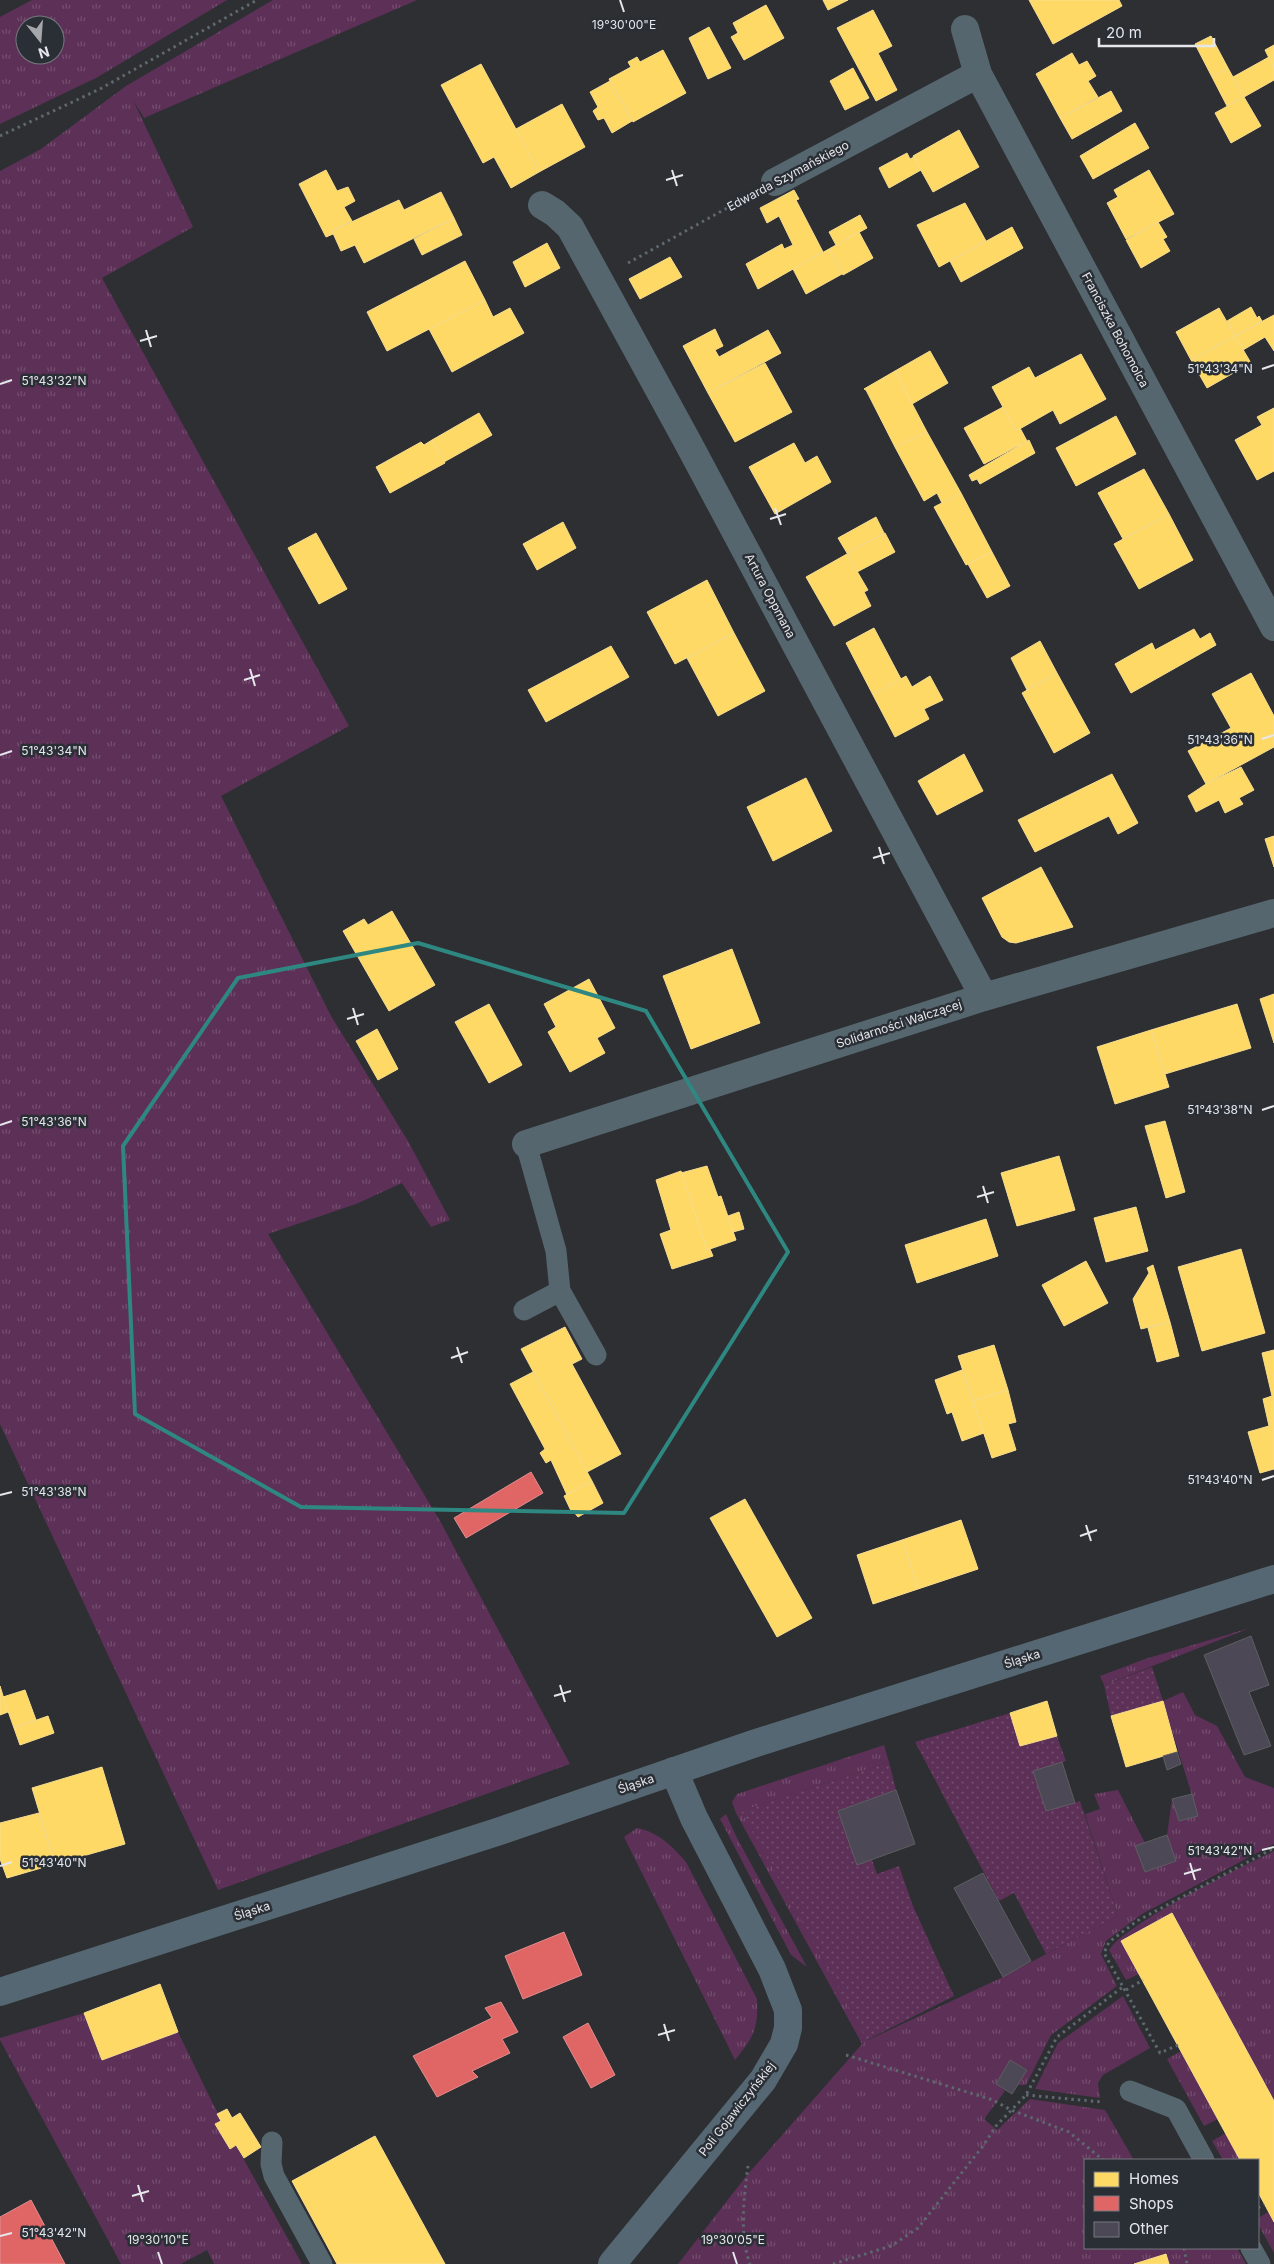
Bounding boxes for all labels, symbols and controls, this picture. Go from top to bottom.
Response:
north arrow [15,15,65,65]
scale bar [1099,15,1214,47]
text: 19°30'00"E [592,17,656,32]
text: 20 m [1106,23,1142,42]
text: N [36,43,52,63]
street label: Edwarda Szymańskiego [724,137,851,214]
street label: Franciszka Bohomolca [1079,270,1152,390]
text: 51°43'34"N [1187,361,1253,376]
text: 51°43'32"N [21,373,87,388]
street label: Artura Oppmana [742,551,799,641]
text: 51°43'36"N [1187,732,1253,747]
text: 51°43'34"N [21,743,87,758]
street label: Solidarności Walczącej [834,996,964,1051]
text: 51°43'38"N [1187,1102,1253,1117]
text: 51°43'36"N [21,1114,87,1129]
text: 51°43'40"N [1187,1472,1253,1487]
text: 51°43'38"N [21,1484,87,1499]
street label: Śląska [1002,1646,1042,1671]
street label: Śląska [616,1770,656,1797]
text: 51°43'42"N [1188,1843,1252,1858]
text: 51°43'40"N [21,1855,87,1870]
street label: Śląska [232,1898,272,1923]
street label: Poli Gojawiczyńskiej [695,2059,778,2159]
legend [1084,2159,1259,2249]
text: Homes [1129,2169,1179,2188]
text: Shops [1129,2194,1174,2213]
text: Other [1129,2219,1169,2238]
text: 51°43'42"N [22,2225,86,2240]
text: 19°30'10"E [127,2232,189,2247]
text: 19°30'05"E [701,2232,765,2247]

